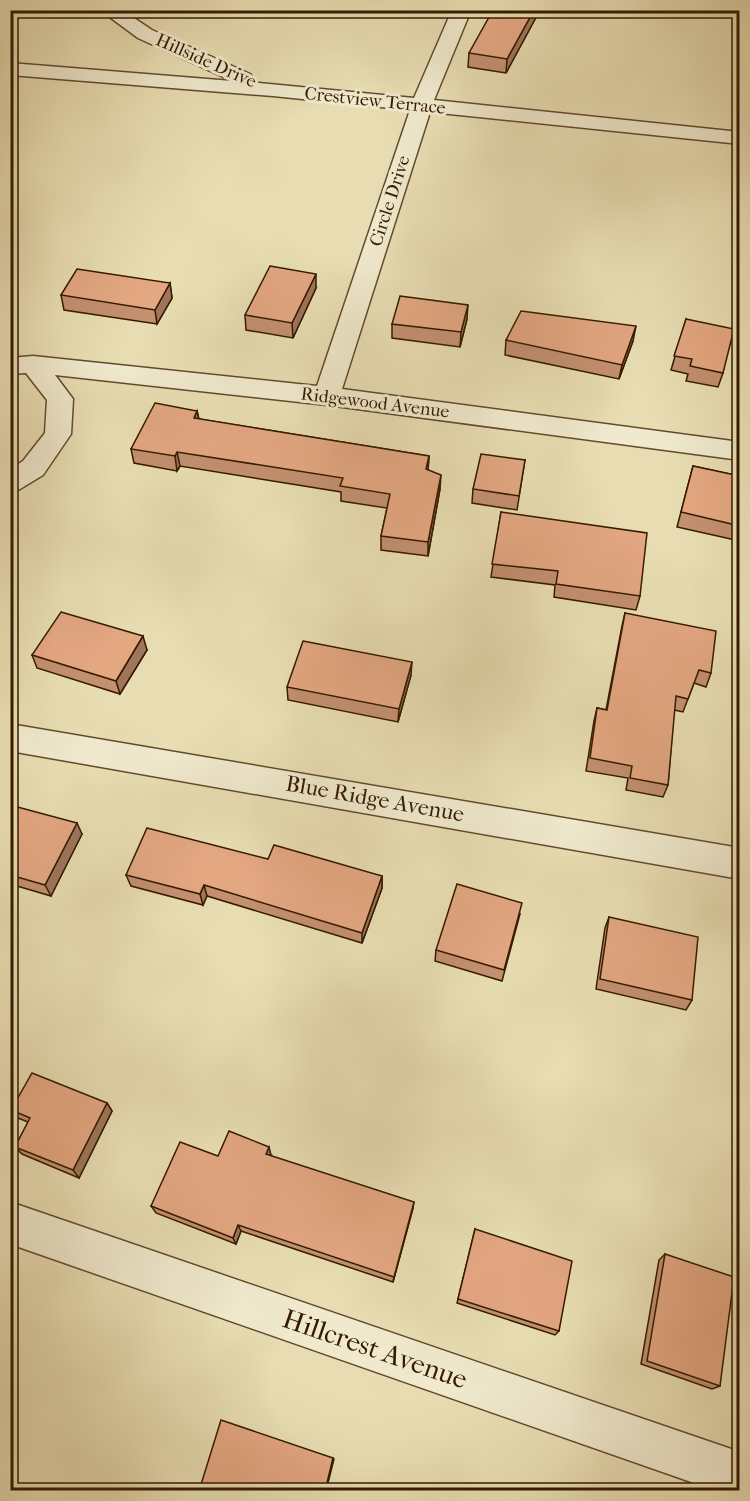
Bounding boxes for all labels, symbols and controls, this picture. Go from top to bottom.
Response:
street label: Hillside Drive [152,29,260,93]
street label: Crestview Terrace [303,83,447,119]
street label: Circle Drive [365,153,415,249]
street label: Ridgewood Avenue [300,383,451,423]
street label: Blue Ridge Avenue [284,770,466,828]
street label: Hillcrest Avenue [278,1302,472,1396]

